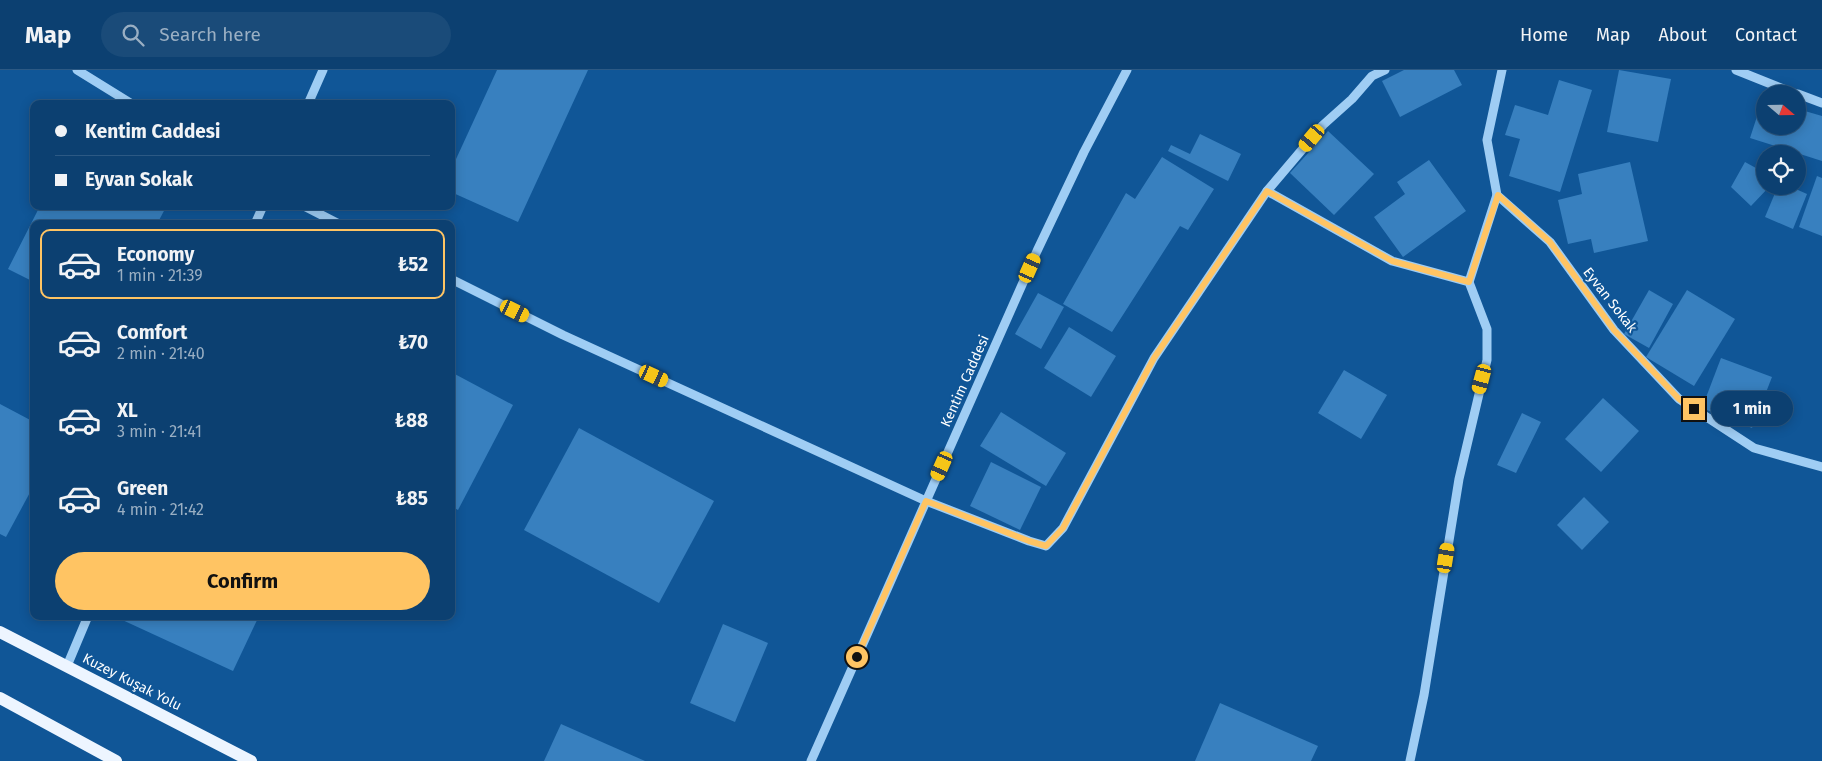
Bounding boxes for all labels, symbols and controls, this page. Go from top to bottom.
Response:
search box [101,12,451,57]
text: Map [25,21,71,49]
icon: search [119,21,147,49]
text: Search here [159,23,261,46]
text: Home [1520,24,1568,46]
text: Map [1596,24,1630,46]
text: About [1658,24,1707,46]
text: Contact [1735,24,1797,46]
north arrow [1756,85,1806,135]
map controls [1756,85,1806,195]
text: Kentim Caddesi [85,120,220,143]
car [1296,122,1327,154]
button: locate [1756,145,1806,195]
text: Eyvan Sokak [85,168,193,191]
icon: car [57,242,102,287]
text: Economy [117,243,194,266]
car [1017,251,1042,285]
text: ₺52 [398,253,428,276]
street label: Eyvan Sokak [1579,264,1641,337]
text: 1 min · 21:39 [117,266,203,285]
car [498,298,531,324]
icon: car [57,320,102,365]
text: Comfort [117,321,187,344]
text: ₺70 [398,331,428,354]
street label: Kentim Caddesi [937,332,993,430]
text: 2 min · 21:40 [117,344,205,363]
car [637,363,670,389]
car [1470,363,1493,395]
callout: 1 min [1712,392,1794,426]
icon: car [57,398,102,443]
route end [1683,398,1705,420]
text: XL [117,399,138,422]
text: 1 min [1733,399,1771,418]
text: ₺88 [395,409,428,432]
text: 3 min · 21:41 [117,422,202,441]
car [929,449,954,483]
icon: car [57,476,102,521]
text: Green [117,477,168,500]
text: ₺85 [396,487,428,510]
text: 4 min · 21:42 [117,500,204,519]
car [1436,542,1455,574]
button: Confirm [55,552,430,610]
route start [846,646,868,668]
street label: Kuzey Kuşak Yolu [80,650,184,714]

